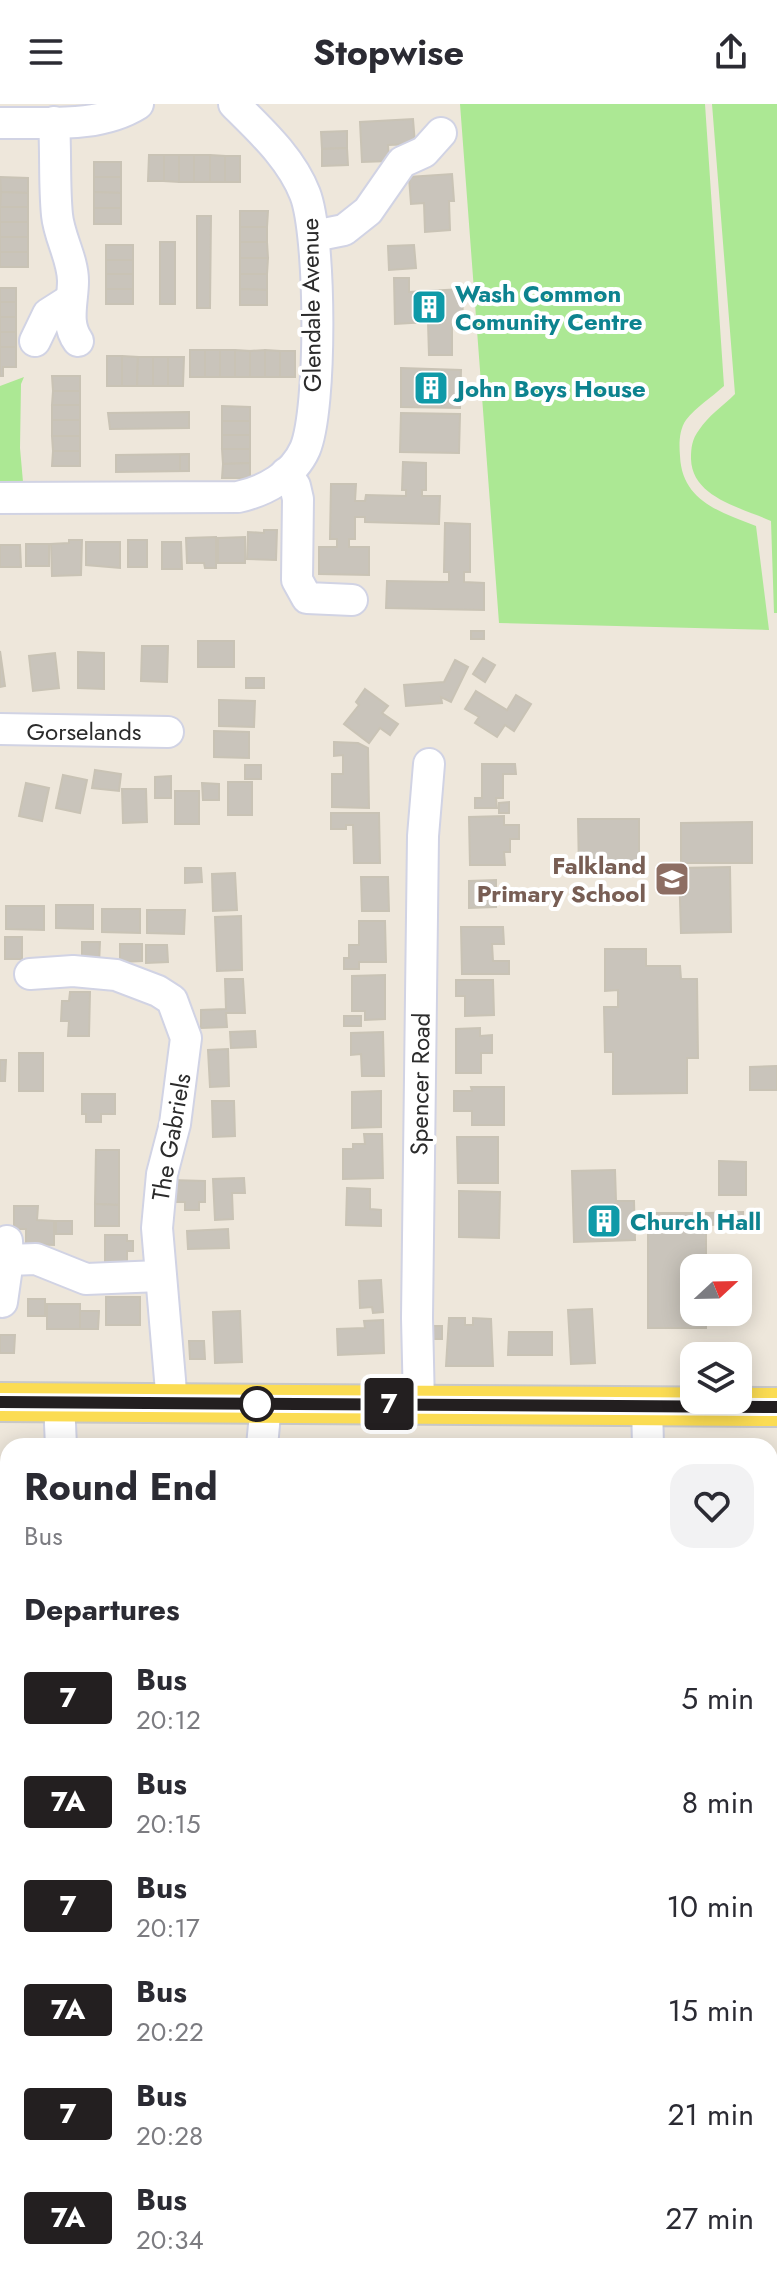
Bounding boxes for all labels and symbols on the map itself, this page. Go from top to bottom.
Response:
street label: Glendale Avenue [292,218,330,392]
place label: Wash Common Comunity Centre [455,276,643,339]
building icon: Wash Common Comunity Centre [410,288,448,326]
building icon: John Boys House [412,369,450,407]
place label: John Boys House [453,371,646,406]
street label: Gorselands [27,714,141,749]
place label: Falkland Primary School [477,848,646,911]
school or university icon: Falkland Primary School [653,860,691,898]
street label: Spencer Road [401,1012,439,1156]
street label: The Gabriels [143,1070,199,1204]
building icon: Church Hall [585,1202,623,1240]
place label: Church Hall [630,1204,761,1239]
north arrow [680,1254,752,1326]
line badge: 7 [363,1378,415,1430]
unlabelled marker [240,1387,274,1421]

